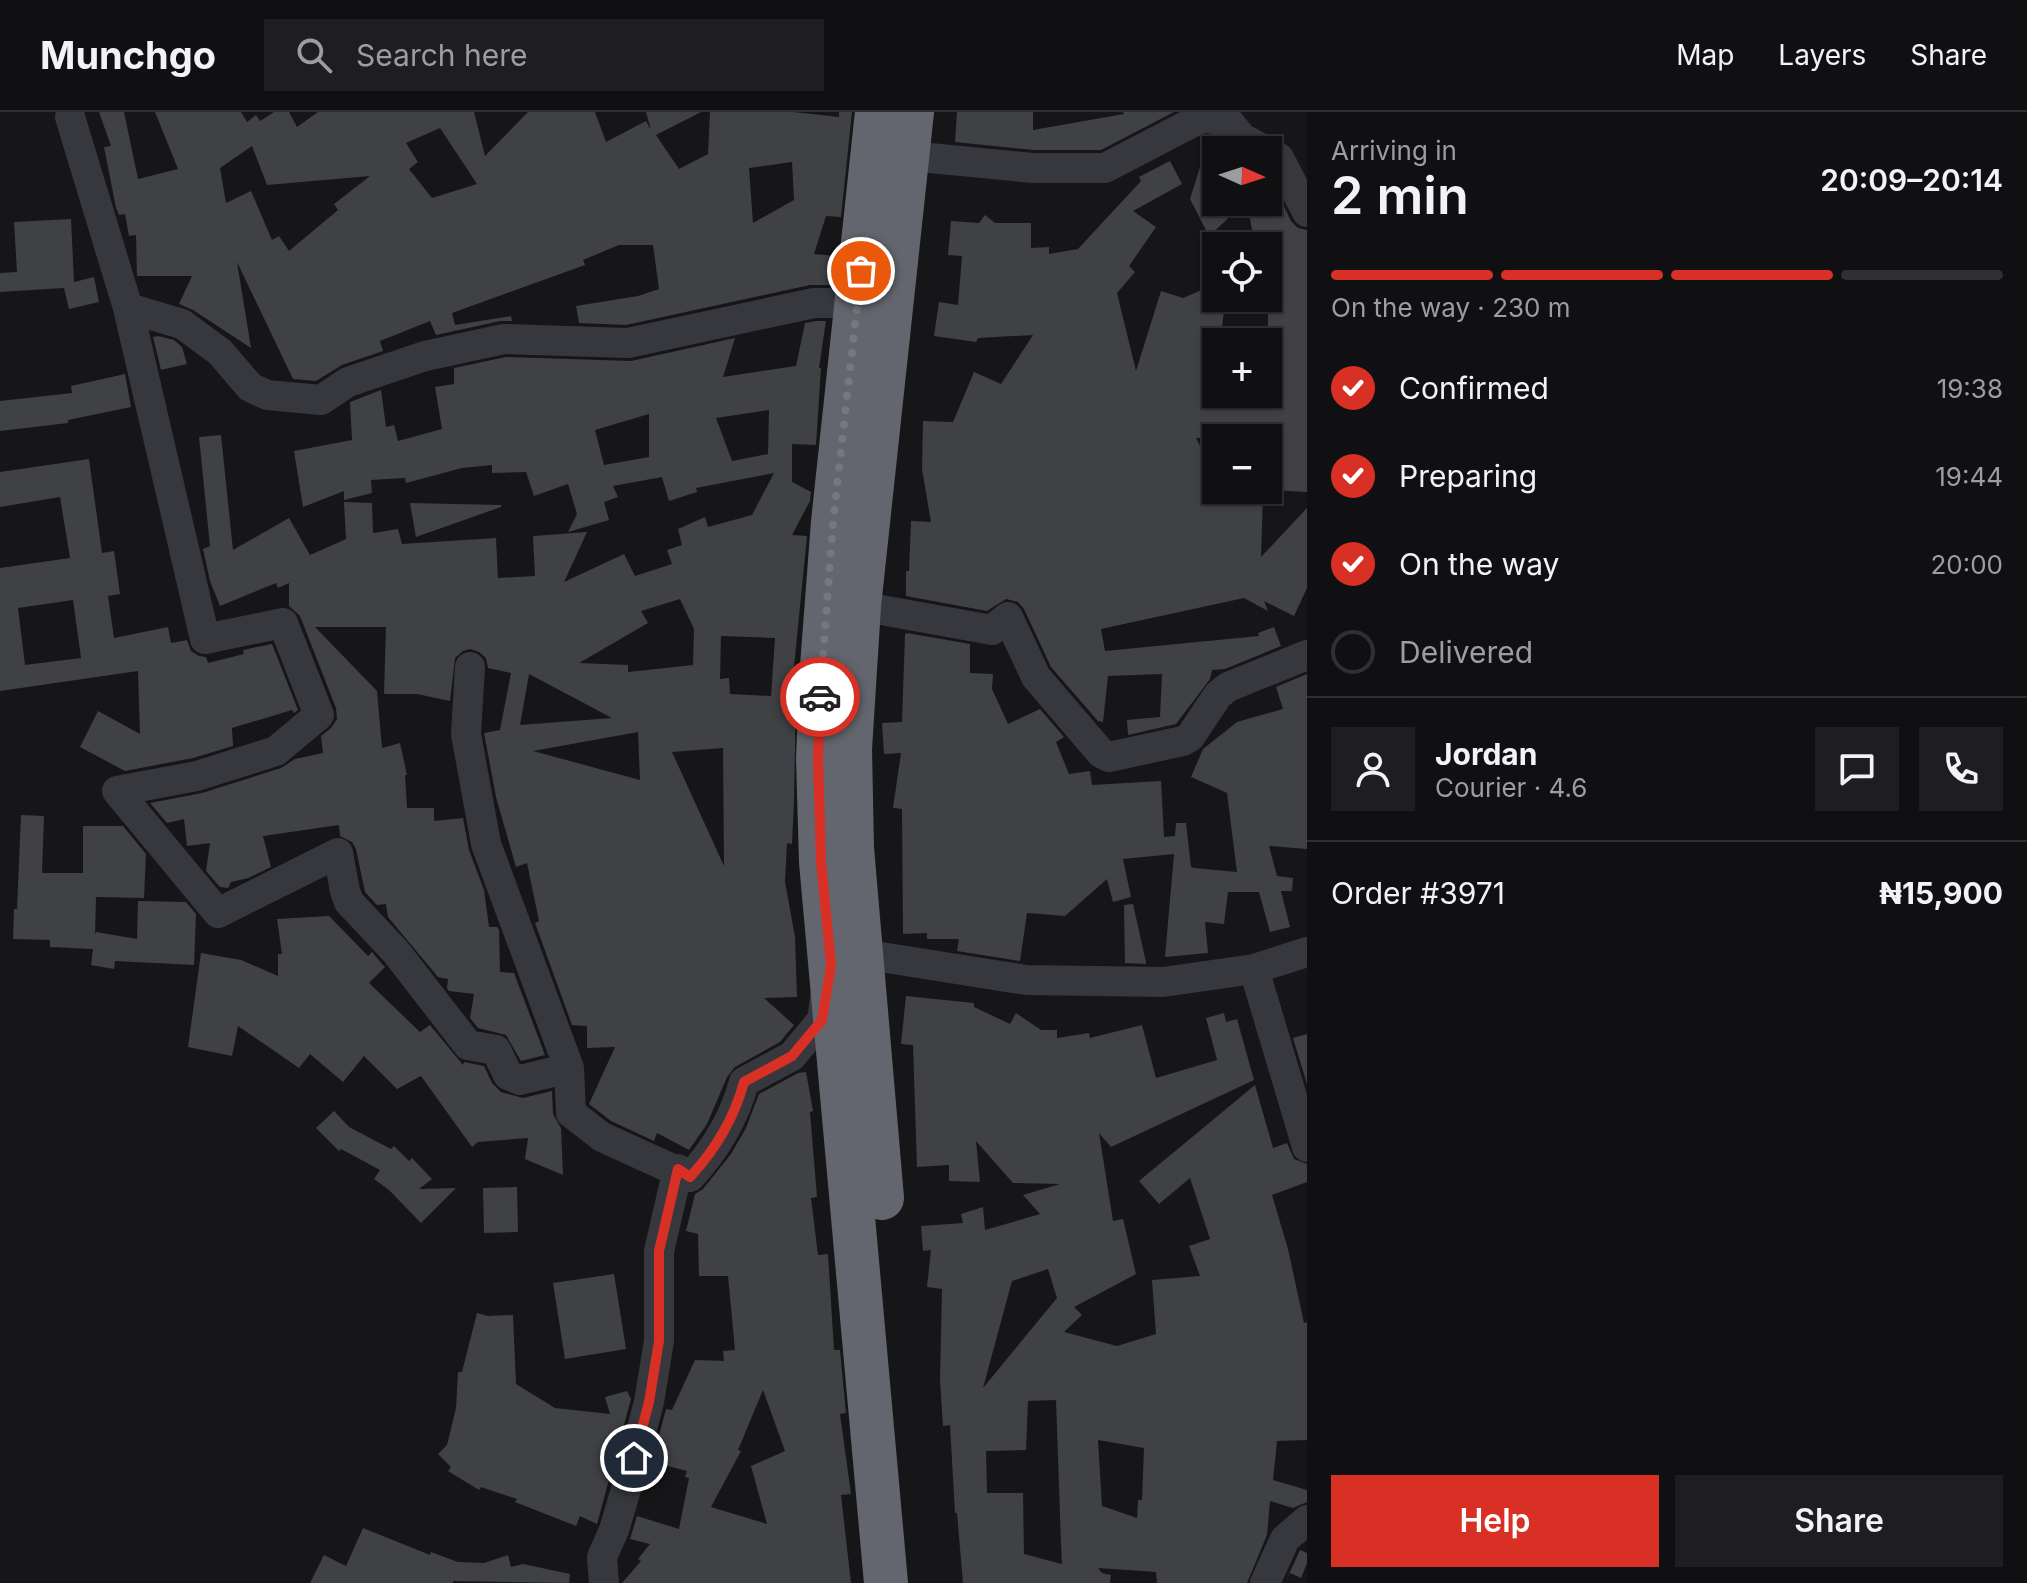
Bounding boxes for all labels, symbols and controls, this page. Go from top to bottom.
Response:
search box [264,19,824,91]
text: Munchgo [40,32,216,78]
icon: search [292,33,336,77]
text: Search here [356,37,528,73]
text: Map [1676,38,1734,72]
text: Layers [1778,38,1866,72]
text: Share [1910,38,1987,72]
text: Arriving in [1331,135,1457,166]
north arrow [1202,136,1282,216]
map controls [1202,136,1282,504]
text: 20:09–20:14 [1820,162,2003,198]
text: 2 min [1331,164,1469,227]
button: locate [1202,232,1282,312]
pin [827,237,895,305]
icon: bag [839,249,883,293]
text: On the way · 230 m [1331,292,1571,323]
button: + [1202,328,1282,408]
icon: check [1331,366,1375,410]
text: Confirmed [1399,370,1549,406]
text: 19:38 [1937,373,2003,404]
button: − [1202,424,1282,504]
icon: check [1331,454,1375,498]
text: Preparing [1399,458,1537,494]
text: 19:44 [1935,461,2003,492]
icon: check [1331,542,1375,586]
text: On the way [1399,546,1559,582]
text: 20:00 [1930,549,2003,580]
text: Delivered [1399,634,1533,670]
courier [780,657,860,737]
icon: car [798,675,842,719]
button: person [1331,727,1415,811]
button: chat [1815,727,1899,811]
button: phone [1919,727,2003,811]
text: Jordan [1435,736,1537,772]
text: Courier · 4.6 [1435,772,1587,803]
text: Order #3971 [1331,875,1505,911]
text: ₦15,900 [1879,875,2003,911]
pin [600,1424,668,1492]
icon: home [612,1436,656,1480]
button: Help [1331,1475,1659,1567]
button: Share [1675,1475,2003,1567]

